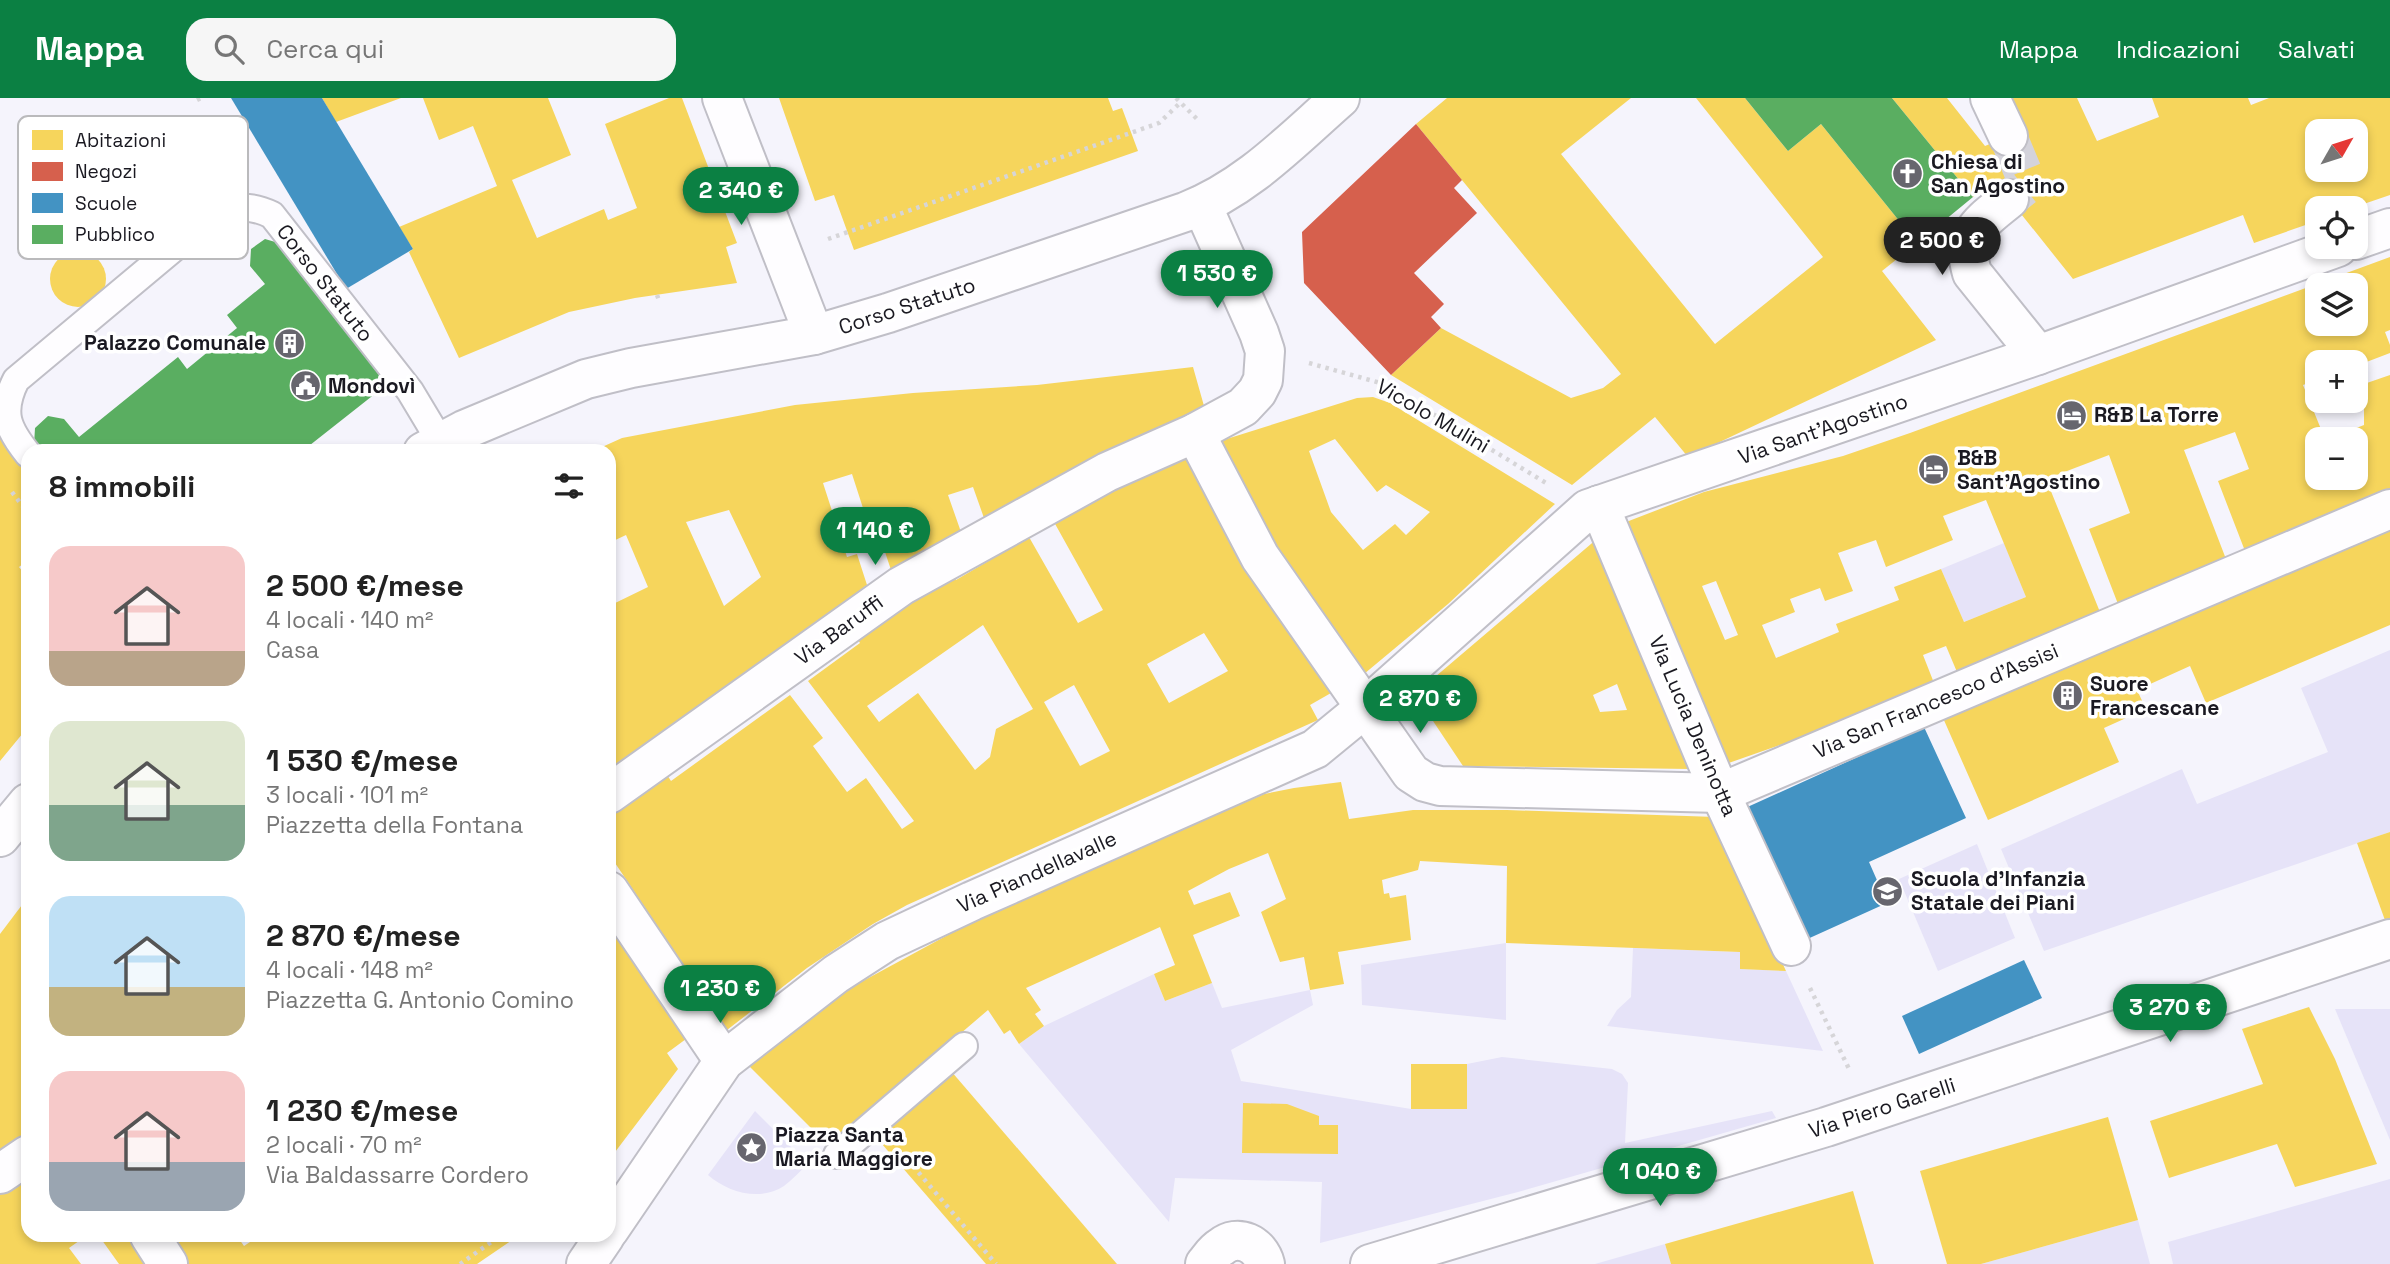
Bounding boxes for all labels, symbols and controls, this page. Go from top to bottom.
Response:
search box [186,18,676,81]
text: Mappa [35,28,144,70]
icon: search [210,30,248,68]
text: Cerca qui [266,32,384,66]
text: Mappa [1999,34,2078,65]
text: Indicazioni [2116,34,2240,65]
text: Salvati [2278,34,2355,65]
legend [18,116,248,259]
north arrow [2305,119,2368,182]
map controls [2305,119,2368,490]
text: Abitazioni [75,128,166,153]
place label: Chiesa di San Agostino [1931,148,2065,199]
church icon: Chiesa di San Agostino [1891,157,1925,191]
text: Negozi [75,159,137,184]
pin: 2 340 € [676,167,806,227]
text: 2 340 € [699,175,783,205]
text: Scuole [75,191,137,216]
button: locate [2305,196,2368,259]
street label: Corso Statuto [271,218,380,347]
pin: 2 500 € [1877,218,2007,277]
text: Pubblico [75,222,155,247]
text: 2 500 € [1900,225,1984,255]
pin: 1 530 € [1152,250,1282,310]
text: 1 530 € [1177,258,1257,288]
street label: Corso Statuto [835,271,979,340]
button: layers [2305,273,2368,336]
building icon: Palazzo Comunale [272,326,306,360]
place label: Palazzo Comunale [84,329,266,356]
button: + [2305,350,2368,413]
public building icon: Mondovì [288,369,322,403]
place label: Mondovì [328,372,415,399]
street label: Vicolo Mulini [1372,372,1495,459]
street label: Via Sant'Agostino [1735,387,1911,470]
hotel icon: R&B La Torre [2054,398,2088,432]
place label: R&B La Torre [2094,401,2219,428]
button: − [2305,427,2368,490]
place label: B&B Sant'Agostino [1957,444,2100,495]
hotel icon: B&B Sant'Agostino [1917,453,1951,487]
text: 8 immobili [49,467,195,506]
icon: filters [550,467,588,505]
pin: 1 140 € [810,508,940,567]
text: 1 140 € [836,515,914,545]
text: 2 500 €/mese [266,566,464,605]
icon: home [105,574,189,658]
street label: Via Baruffi [789,588,888,671]
text: 4 locali · 140 m² [266,605,433,635]
street label: Via Lucia Deninotta [1643,631,1744,820]
text: Casa [266,635,319,665]
street label: Via San Francesco d'Assisi [1809,637,2062,764]
place label: Suore Francescane [2090,670,2219,721]
pin: 2 870 € [1355,676,1485,735]
building icon: Suore Francescane [2050,679,2084,713]
text: 2 870 € [1379,683,1461,713]
text: 1 530 €/mese [266,741,458,780]
icon: home [105,749,189,833]
text: 3 locali · 101 m² [266,780,428,810]
text: Piazzetta della Fontana [266,810,523,840]
street label: Via Piandellavalle [953,824,1121,919]
place label: Scuola d'Infanzia Statale dei Piani [1911,865,2085,916]
school or university icon: Scuola d'Infanzia Statale dei Piani [1871,874,1905,908]
text: 2 870 €/mese [266,916,461,955]
icon: home [105,924,189,1008]
text: 4 locali · 148 m² [266,955,433,985]
pin: 1 230 € [655,965,785,1025]
text: 1 230 € [680,973,760,1003]
pin: 3 270 € [2105,984,2235,1044]
text: Piazzetta G. Antonio Comino [266,985,574,1015]
text: 3 270 € [2129,992,2211,1022]
street label: Via Piero Garelli [1805,1071,1959,1144]
text: 1 230 €/mese [266,1091,458,1130]
icon: home [105,1099,189,1183]
place label: Piazza Santa Maria Maggiore [775,1121,933,1172]
text: 2 locali · 70 m² [266,1130,422,1160]
place icon: Piazza Santa Maria Maggiore [735,1130,769,1164]
pin: 1 040 € [1595,1148,1725,1208]
text: 1 040 € [1619,1156,1701,1186]
text: Via Baldassarre Cordero [266,1160,529,1190]

